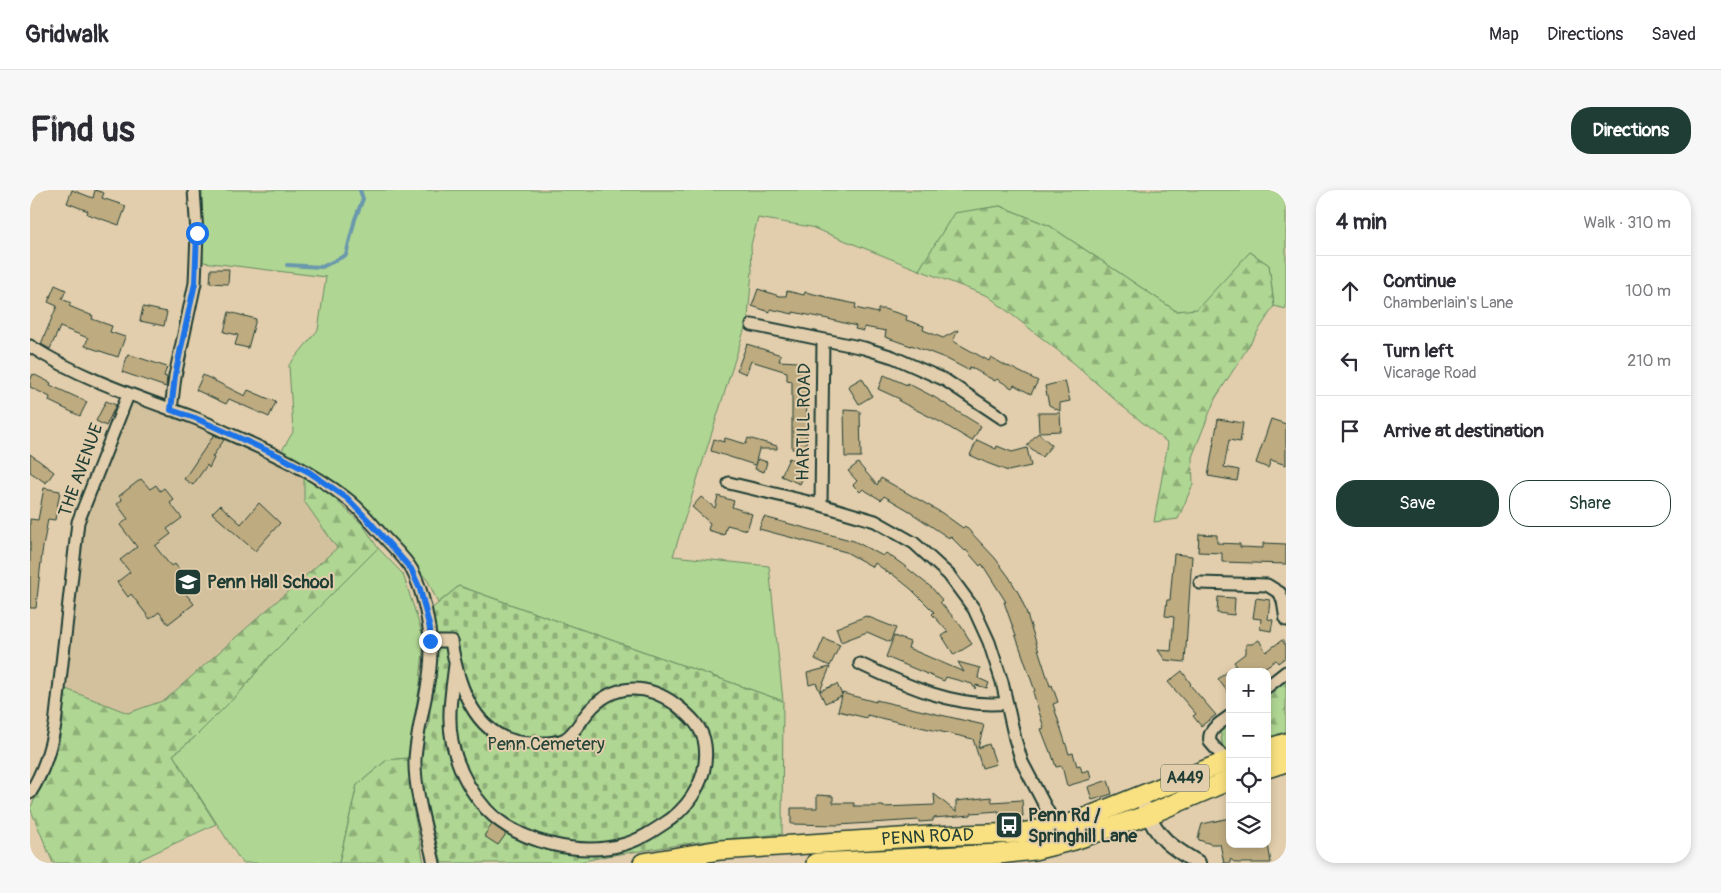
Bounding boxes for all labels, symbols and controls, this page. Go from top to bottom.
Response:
text: Gridwalk [25,20,109,49]
text: Map [1489,23,1519,46]
text: Directions [1547,23,1623,46]
text: Saved [1651,23,1696,46]
button: Directions [1571,107,1691,154]
text: Find us [30,108,135,152]
text: 4 min [1336,209,1387,236]
text: Walk · 310 m [1584,213,1671,233]
route start [186,222,209,245]
text: Continue [1383,269,1456,293]
icon: ahead [1336,277,1364,305]
text: 100 m [1625,281,1671,301]
text: Chamberlain's Lane [1383,293,1513,313]
text: Turn left [1383,339,1453,363]
icon: left [1336,347,1364,375]
text: 210 m [1627,351,1671,371]
street label: HARTILL ROAD [791,363,817,481]
text: Vicarage Road [1383,363,1477,383]
icon: arrive [1336,417,1364,445]
text: Arrive at destination [1383,419,1544,443]
street label: THE AVENUE [53,420,109,520]
button: Save [1336,480,1499,527]
button: Share [1509,480,1671,527]
school or university icon: Penn Hall School [173,567,203,597]
place label: Penn Hall School [207,571,334,594]
route end [419,630,442,653]
map controls [1226,668,1271,848]
button: + [1226,668,1271,713]
button: − [1226,713,1271,758]
park label: Penn Cemetery [487,733,605,756]
button: locate [1226,758,1271,803]
road number: A449 [1161,764,1209,792]
button: layers [1226,803,1271,848]
place label: Penn Rd / Springhill Lane [1028,804,1138,848]
bus stop icon: Penn Rd / Springhill Lane [994,810,1024,840]
street label: PENN ROAD [880,823,974,851]

